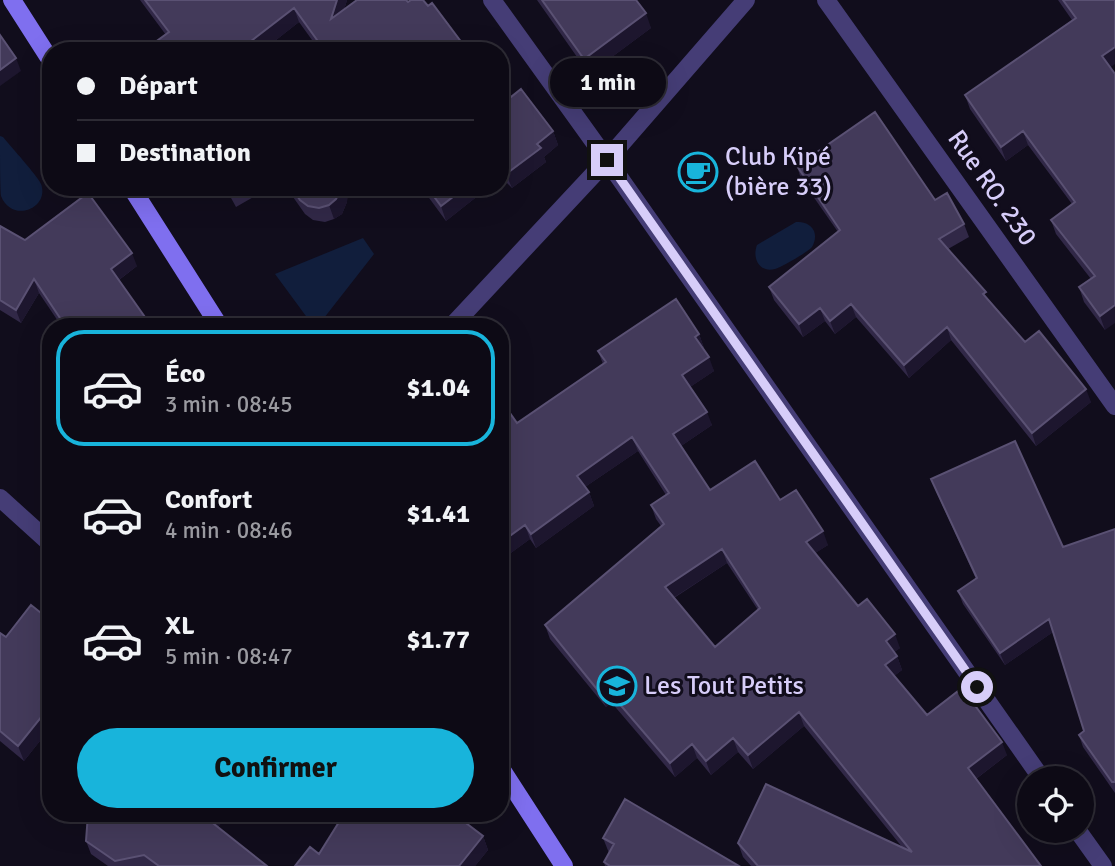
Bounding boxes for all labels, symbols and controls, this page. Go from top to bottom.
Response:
callout: 1 min [549,58,665,108]
text: 1 min [580,68,636,97]
text: Départ [119,70,198,102]
street label: Rue RO. 230 [940,124,1044,252]
text: Destination [119,137,251,169]
place label: Club Kipé (bière 33) [725,141,832,203]
route end [591,144,623,176]
cafe icon: Club Kipé (bière 33) [677,151,719,193]
icon: car [81,357,144,420]
text: Éco [165,358,205,390]
text: $1.04 [406,372,470,404]
text: 3 min · 08:45 [165,390,293,419]
icon: car [81,483,144,546]
text: Confort [165,484,252,516]
text: $1.41 [406,498,470,530]
text: 4 min · 08:46 [165,516,293,545]
icon: car [81,609,144,672]
text: XL [165,610,195,642]
text: $1.77 [406,624,470,656]
text: 5 min · 08:47 [165,642,293,671]
school or university icon: Les Tout Petits [596,665,638,707]
place label: Les Tout Petits [644,670,804,702]
route start [961,671,993,703]
button: Confirmer [77,728,474,808]
map controls [1017,766,1094,843]
button: locate [1017,766,1094,843]

